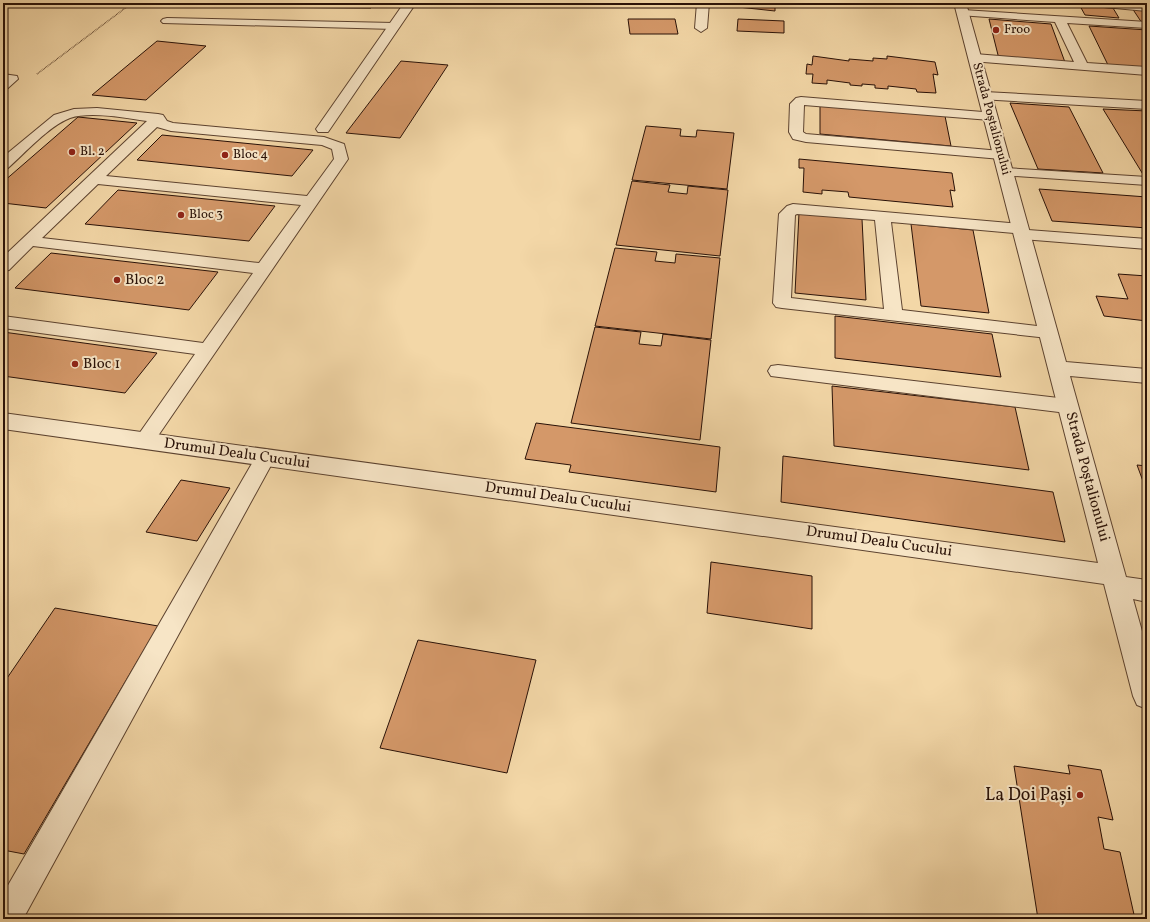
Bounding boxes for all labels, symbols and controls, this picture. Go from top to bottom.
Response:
place label: Froo [1004,21,1030,39]
marker: Froo [991,25,1001,35]
street label: Strada Poștalionului [967,61,1015,177]
place label: Bl. 2 [80,143,105,161]
place label: Bloc 4 [233,146,268,164]
marker: Bl. 2 [67,147,77,157]
marker: Bloc 4 [220,150,230,160]
place label: Bloc 3 [189,206,223,224]
marker: Bloc 3 [176,210,186,220]
place label: Bloc 2 [125,270,165,291]
marker: Bloc 2 [112,275,122,285]
place label: Bloc 1 [83,354,120,375]
marker: Bloc 1 [70,359,80,369]
street label: Strada Poștalionului [1060,410,1114,544]
street label: Drumul Dealu Cucului [163,433,311,475]
street label: Drumul Dealu Cucului [484,477,632,519]
street label: Drumul Dealu Cucului [805,521,953,563]
place label: La Doi Pași [985,783,1072,808]
marker: La Doi Pași [1075,790,1085,800]

